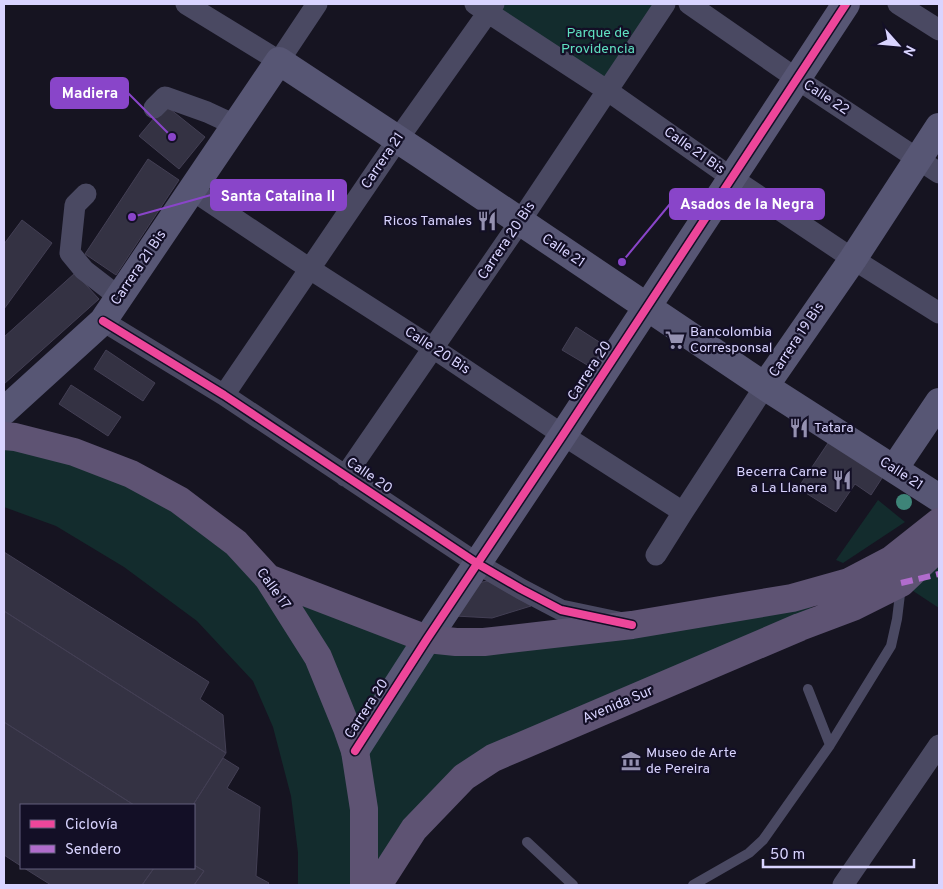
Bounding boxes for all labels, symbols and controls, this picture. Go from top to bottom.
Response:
north arrow [873,20,923,70]
park label: Parque de Providencia [561,25,635,58]
text: N [898,42,918,59]
street label: Calle 22 [800,77,852,119]
callout: Madiera [51,78,128,108]
text: Madiera [62,85,118,104]
street label: Calle 21 Bis [660,124,728,178]
street label: Carrera 21 [358,130,408,192]
callout: Santa Catalina II [211,180,346,210]
text: Santa Catalina II [221,188,335,207]
callout: Asados de la Negra [670,189,824,219]
text: Asados de la Negra [680,196,814,215]
street label: Carrera 20 Bis [475,199,539,283]
restaurant icon: Ricos Tamales [476,210,498,232]
place label: Ricos Tamales [383,213,472,230]
street label: Carrera 21 Bis [108,227,170,309]
street label: Calle 21 [538,230,588,272]
street label: Carrera 19 Bis [766,299,828,381]
street label: Calle 20 Bis [401,324,473,378]
place label: Bancolombia Corresponsal [690,324,773,357]
supermarket icon: Bancolombia Corresponsal [664,329,686,351]
street label: Carrera 20 [564,338,616,404]
restaurant icon: Tatara [788,417,810,439]
place label: Tatara [814,420,854,437]
street label: Calle 20 [343,454,395,498]
street label: Calle 21 [876,454,926,494]
place label: Becerra Carne a La Llanera [736,464,827,497]
restaurant icon: Becerra Carne a La Llanera [831,469,853,491]
street label: Calle 17 [252,565,294,613]
street label: Carrera 20 [341,676,393,742]
street label: Avenida Sur [580,682,657,728]
place label: Museo de Arte de Pereira [646,745,736,778]
museum icon: Museo de Arte de Pereira [620,750,642,772]
legend [20,804,195,869]
text: Ciclovía [65,816,118,835]
scale bar [763,836,914,868]
text: Sendero [65,841,121,860]
text: 50 m [770,846,805,865]

